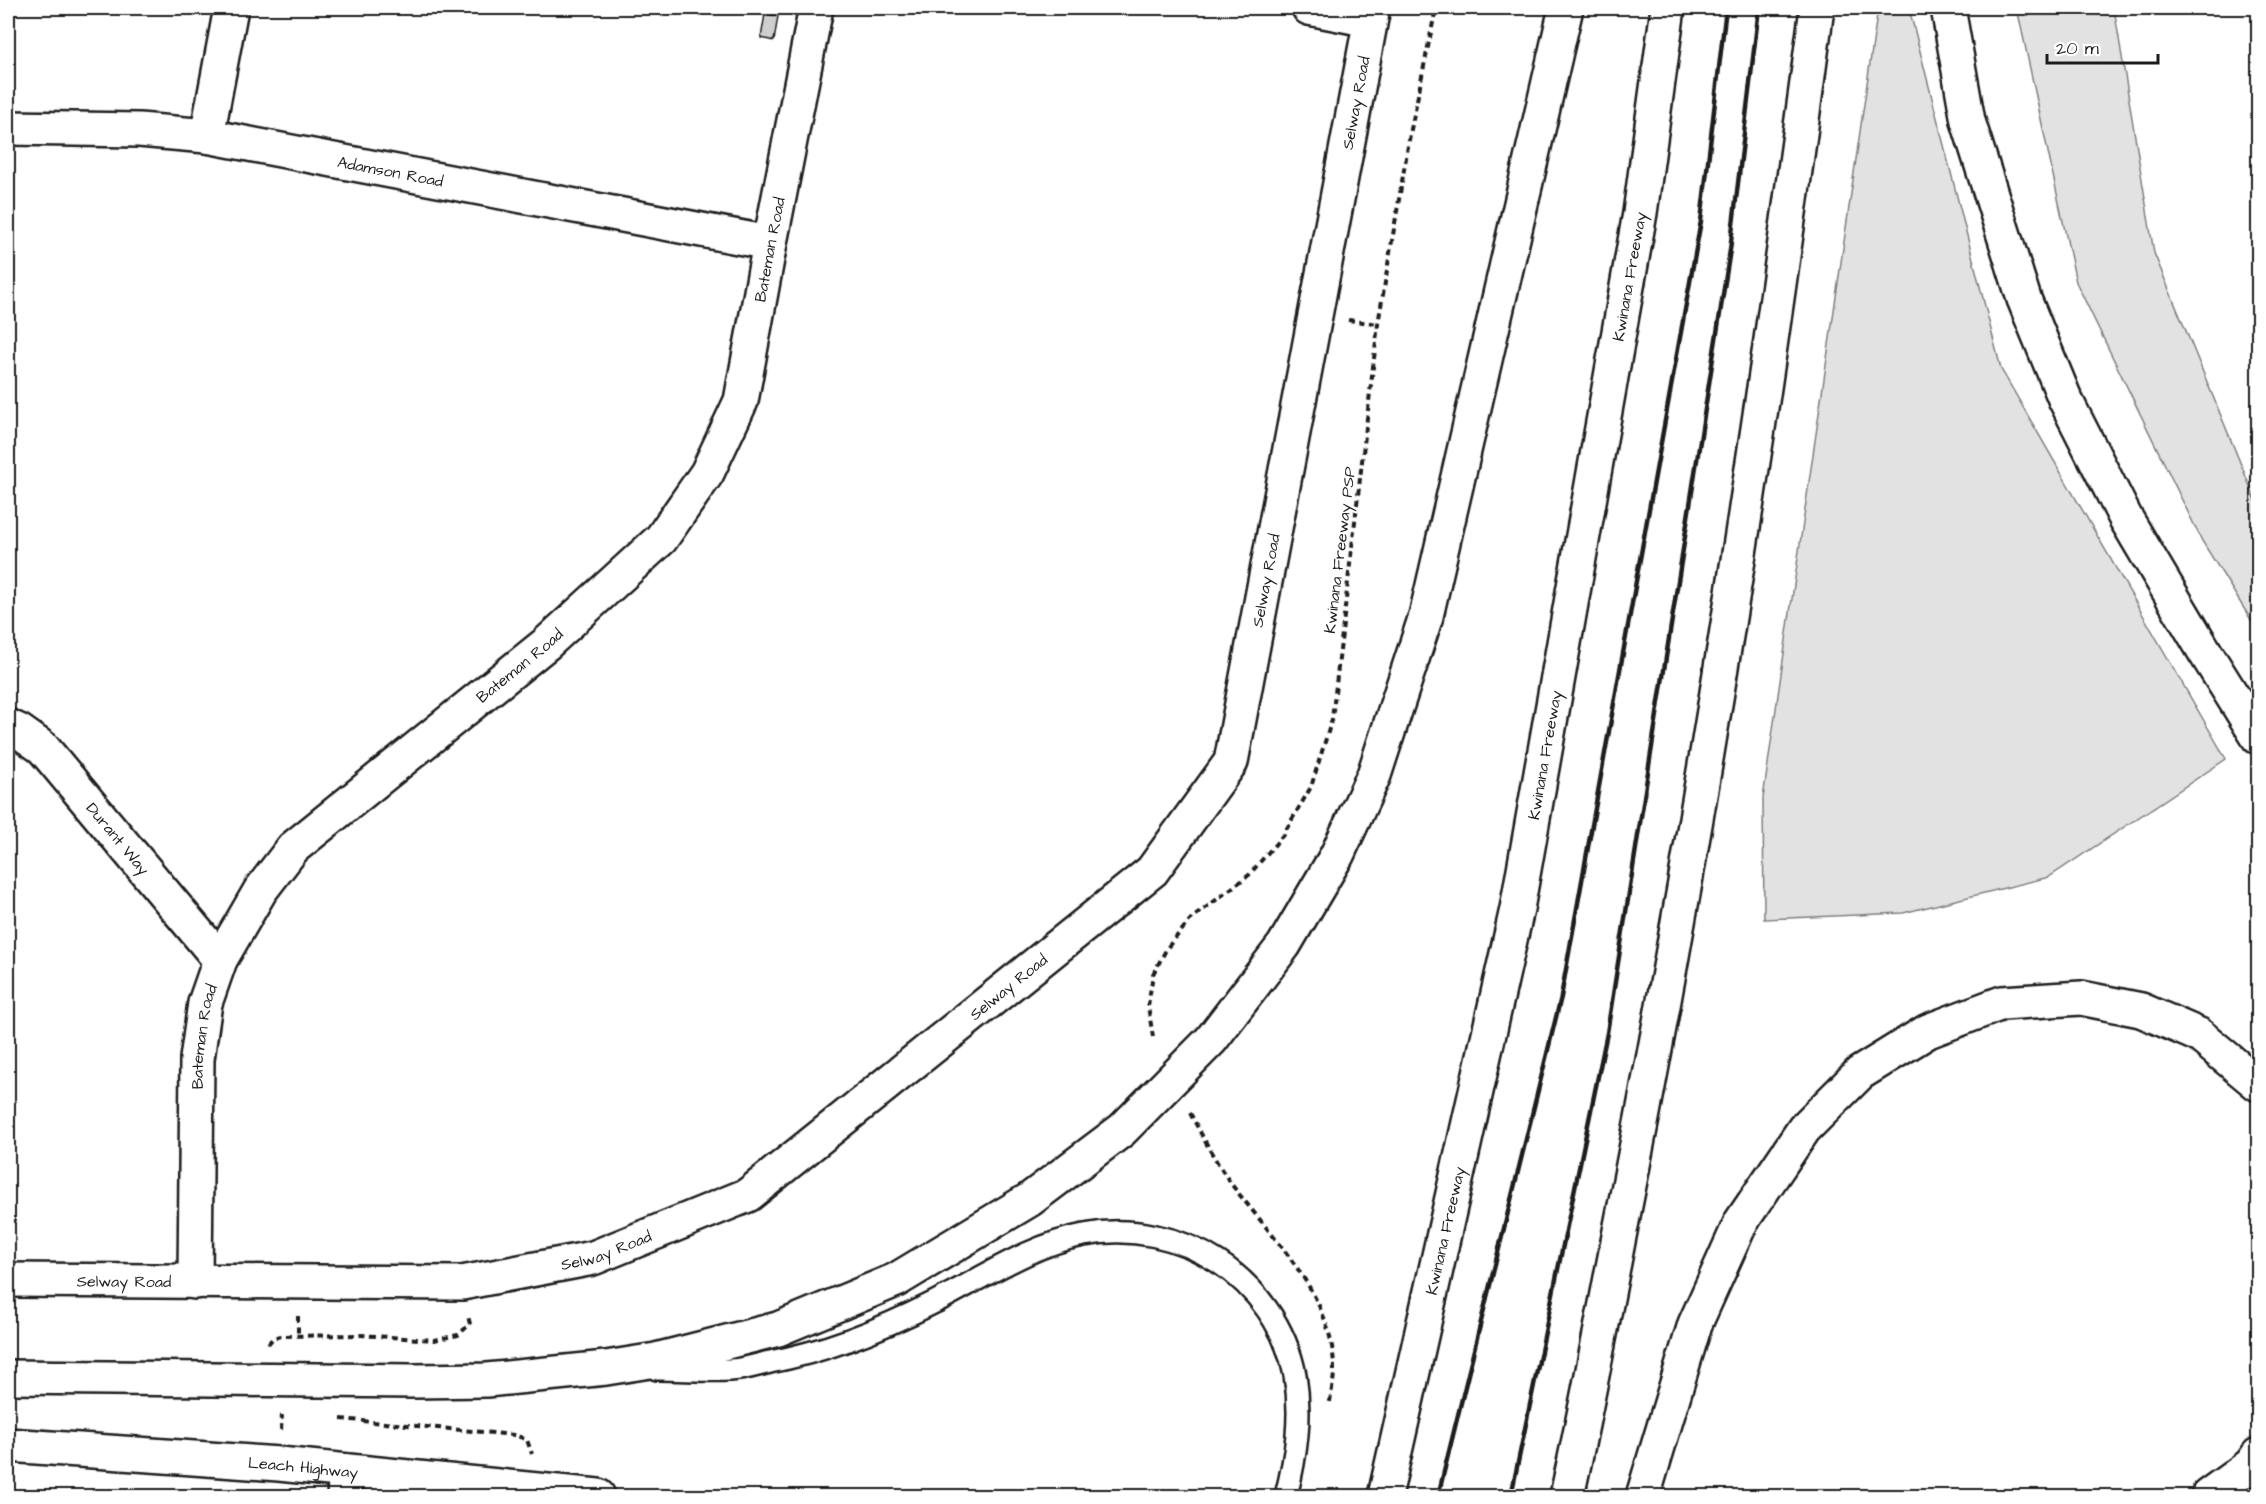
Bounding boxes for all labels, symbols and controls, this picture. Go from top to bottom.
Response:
scale bar [2047,27,2158,65]
text: 20 m [2056,36,2099,61]
street label: Selway Road [1337,54,1376,151]
street label: Adamson Road [336,151,445,193]
street label: Bateman Road [749,195,791,304]
street label: Kwinana Freeway [1608,210,1653,343]
street label: Kwinana Freeway PSP [1319,465,1362,635]
street label: Selway Road [1247,532,1286,629]
street label: Bateman Road [472,624,568,708]
street label: Kwinana Freeway [1523,689,1568,822]
street label: Durant Way [81,798,154,881]
street label: Selway Road [965,949,1052,1025]
street label: Bateman Road [187,981,223,1089]
street label: Kwinana Freeway [1421,1164,1472,1297]
street label: Selway Road [559,1225,655,1276]
street label: Selway Road [77,1270,171,1294]
street label: Leach Highway [247,1452,359,1485]

